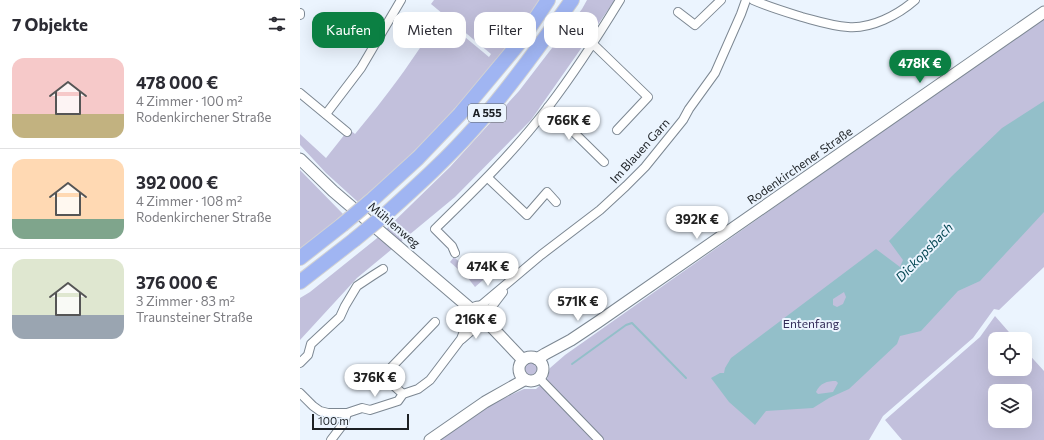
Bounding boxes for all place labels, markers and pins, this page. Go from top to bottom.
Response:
pin: 478K € [887,50,953,84]
pin: 766K € [536,107,602,141]
pin: 392K € [664,206,730,240]
pin: 474K € [455,253,521,287]
pin: 571K € [545,288,611,322]
pin: 216K € [443,306,509,340]
pin: 376K € [342,364,408,398]

